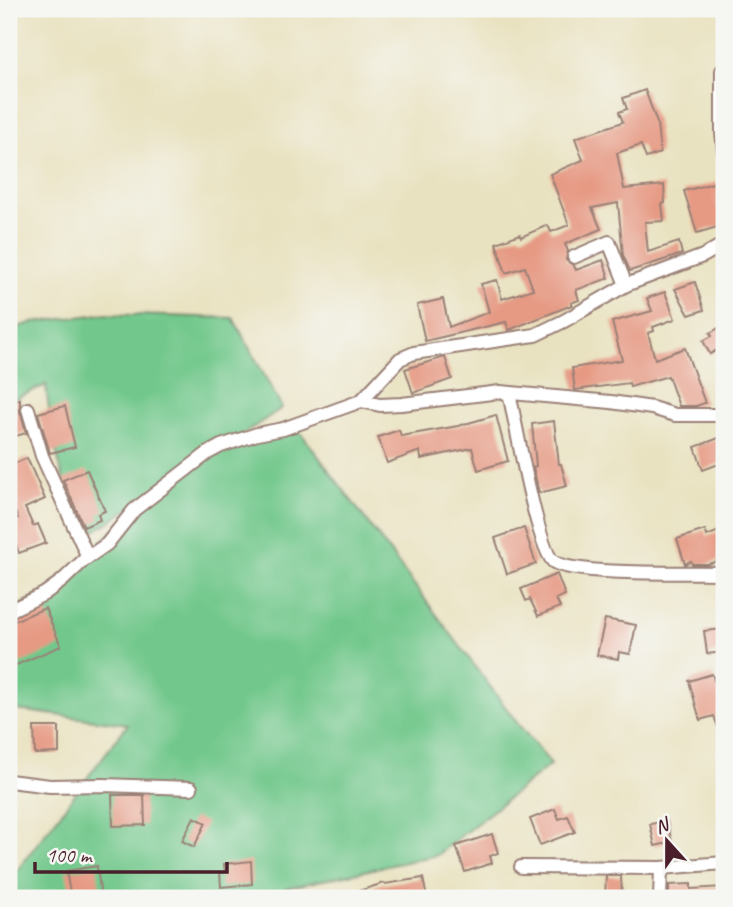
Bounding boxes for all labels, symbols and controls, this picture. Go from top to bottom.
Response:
north arrow [632,806,702,876]
text: N [651,812,674,839]
scale bar [35,830,228,874]
text: 100 m [46,842,93,868]

